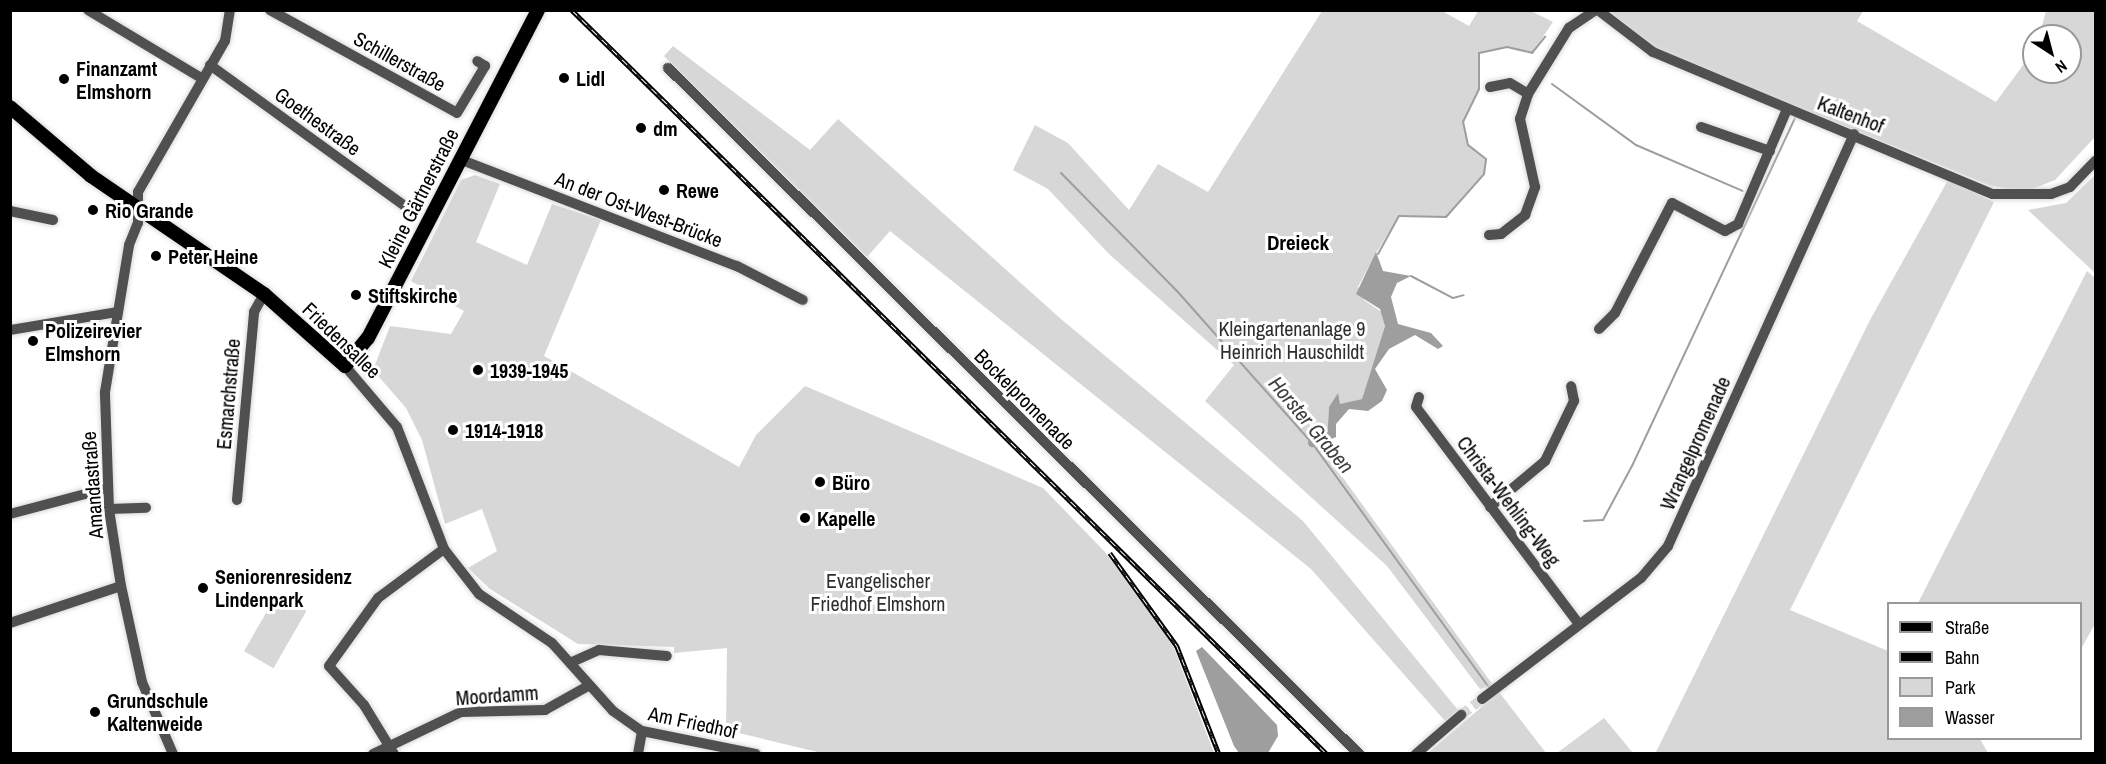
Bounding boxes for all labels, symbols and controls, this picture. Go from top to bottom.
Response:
north arrow [2022,24,2082,84]
street label: Schillerstraße [350,26,450,96]
text: N [2051,55,2072,79]
place label: Finanzamt Elmshorn [76,56,157,103]
place label: Lidl [576,66,605,90]
marker: Lidl [557,71,571,85]
marker: Finanzamt Elmshorn [57,72,71,86]
street label: Goethestraße [270,82,366,160]
street label: Kaltenhof [1814,90,1888,138]
place label: dm [653,116,678,140]
marker: dm [634,121,648,135]
street label: Kleine Gärtnerstraße [373,124,463,272]
street label: An der Ost-West-Brücke [552,166,726,252]
place label: Rewe [676,178,719,202]
marker: Rewe [657,183,671,197]
place label: Rio Grande [105,198,193,222]
marker: Rio Grande [86,203,100,217]
district label: Dreieck [1267,230,1329,256]
place label: Peter Heine [168,244,258,268]
marker: Peter Heine [149,249,163,263]
place label: Stiftskirche [368,283,457,307]
marker: Stiftskirche [349,288,363,302]
street label: Friedensallee [298,297,386,383]
park label: Kleingartenanlage 9 Heinrich Hauschildt [1219,316,1365,363]
place label: Polizeirevier Elmshorn [45,318,142,365]
marker: Polizeirevier Elmshorn [26,334,40,348]
street label: Esmarchstraße [211,338,245,450]
street label: Bockelpromenade [970,344,1080,454]
place label: 1939-1945 [490,358,568,382]
marker: 1939-1945 [471,363,485,377]
water label: Horster Graben [1263,371,1359,479]
street label: Wrangelpromenade [1655,372,1735,514]
place label: 1914-1918 [465,418,543,442]
marker: 1914-1918 [446,423,460,437]
street label: Amandastraße [76,431,108,539]
street label: Christa-Wehling-Weg [1452,431,1566,571]
place label: Büro [832,470,870,494]
marker: Büro [813,475,827,489]
place label: Kapelle [817,506,875,530]
marker: Kapelle [798,511,812,525]
place label: Seniorenresidenz Lindenpark [215,564,352,611]
park label: Evangelischer Friedhof Elmshorn [811,569,945,616]
marker: Seniorenresidenz Lindenpark [196,581,210,595]
legend [1887,602,2082,740]
text: Straße [1945,615,1989,640]
text: Bahn [1945,645,1979,670]
text: Park [1945,675,1975,700]
street label: Moordamm [455,680,539,710]
place label: Grundschule Kaltenweide [107,688,208,735]
street label: Am Friedhof [646,701,740,743]
marker: Grundschule Kaltenweide [88,705,102,719]
text: Wasser [1945,705,1994,730]

